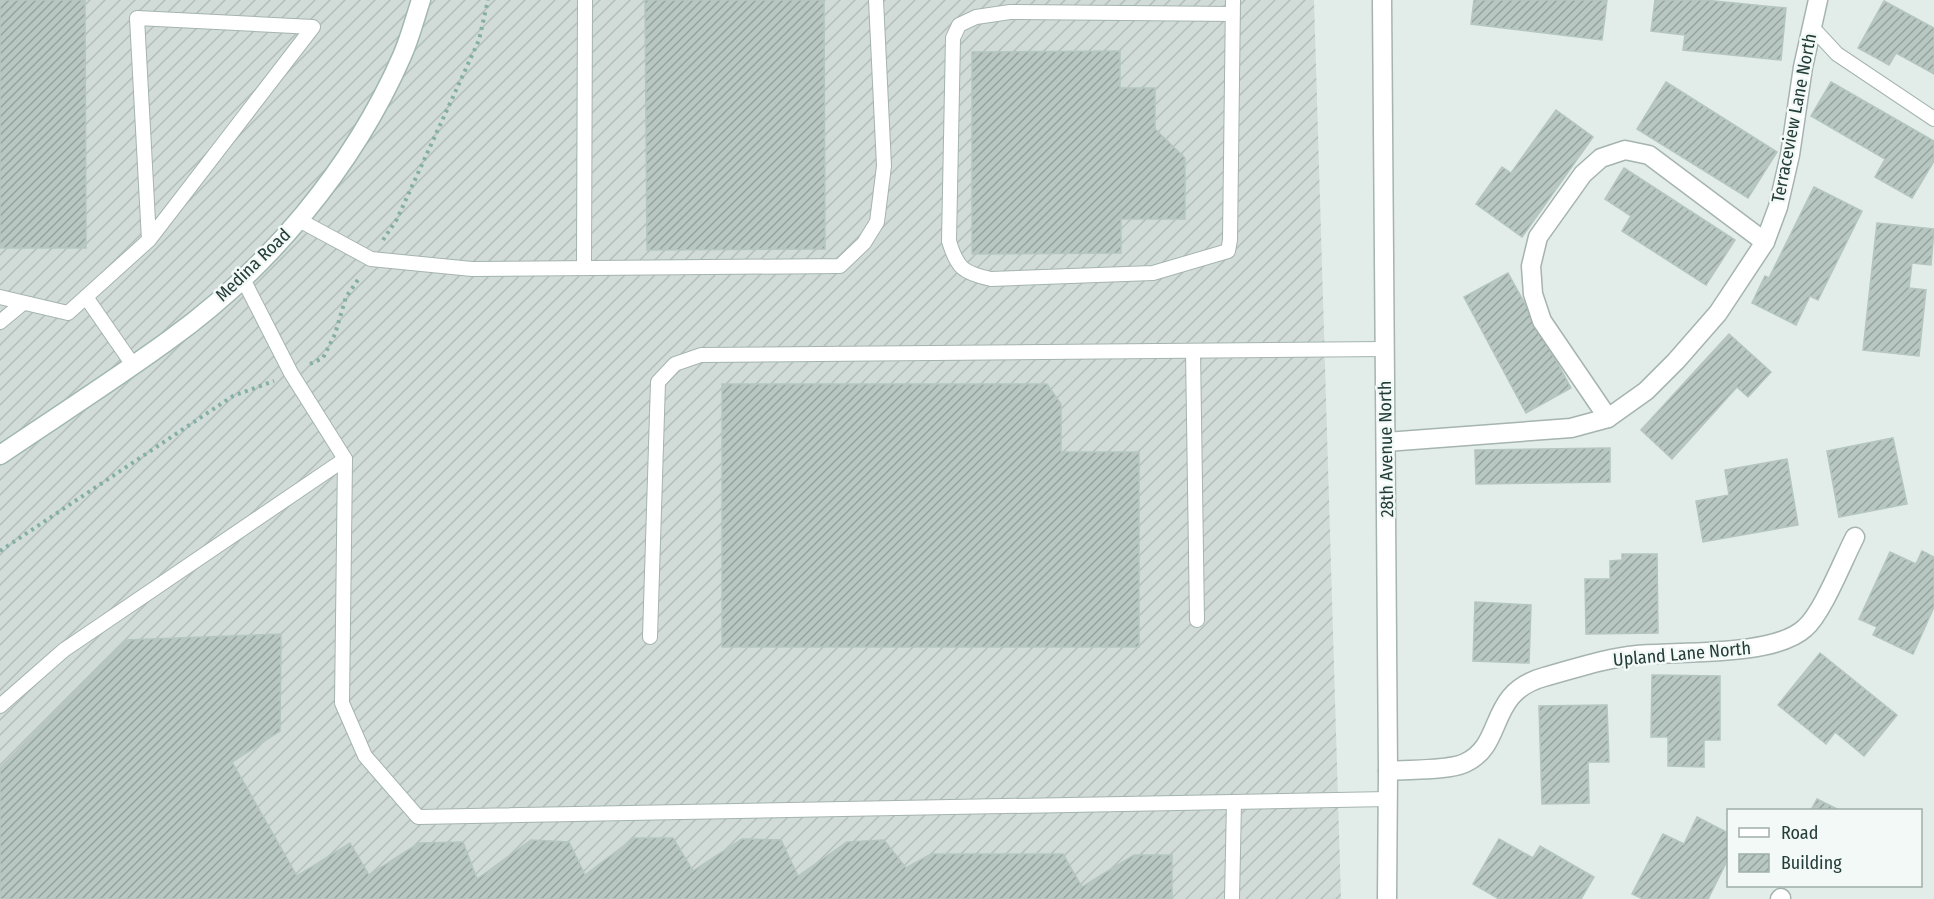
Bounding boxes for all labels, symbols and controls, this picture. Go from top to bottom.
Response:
street label: Terraceview Lane North [1767,31,1821,205]
street label: Medina Road [211,224,295,306]
street label: 28th Avenue North [1374,380,1398,518]
street label: Upland Lane North [1612,637,1752,671]
legend [1727,809,1922,887]
text: Road [1781,822,1818,844]
text: Building [1781,852,1842,874]

